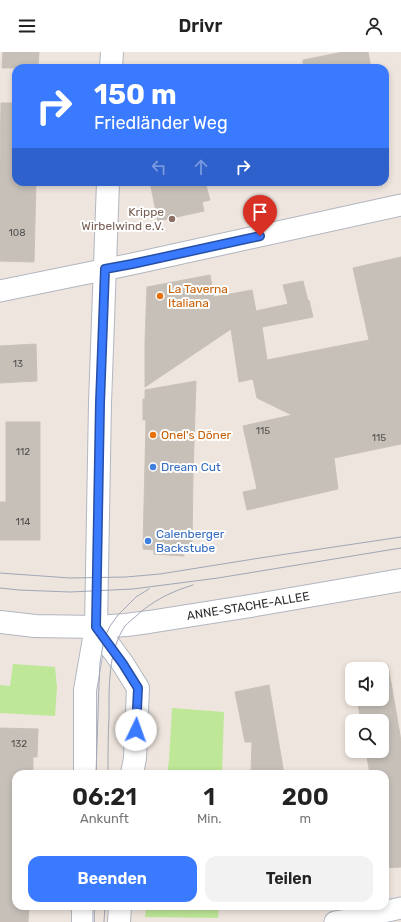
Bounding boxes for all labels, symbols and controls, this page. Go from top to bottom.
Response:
icon: menu [16,15,38,37]
text: Drivr [179,15,222,37]
icon: person [363,15,385,37]
text: 150 m [94,78,177,111]
icon: right [28,80,80,132]
text: Friedländer Weg [94,112,228,134]
icon: left [148,156,170,178]
icon: ahead [190,156,212,178]
icon: right [232,156,254,178]
pin [243,195,277,236]
icon: arrive [249,201,271,223]
place label: Krippe Wirbelwind e.V. [81,205,164,233]
marker: Krippe Wirbelwind e.V. [167,214,177,224]
house number: 108 [9,227,26,239]
place label: La Taverna Italiana [168,282,228,310]
marker: La Taverna Italiana [155,291,165,301]
house number: 13 [13,358,23,370]
house number: 115 [256,425,270,437]
place label: Onel's Döner [161,428,232,442]
marker: Onel's Döner [148,430,158,440]
house number: 115 [372,432,386,444]
house number: 112 [16,446,30,458]
place label: Dream Cut [161,460,221,474]
marker: Dream Cut [148,462,158,472]
house number: 114 [16,516,30,528]
place label: Calenberger Backstube [156,527,225,555]
marker: Calenberger Backstube [143,536,153,546]
street label: ANNE-STACHE-ALLEE [186,589,311,623]
map controls [345,662,389,758]
button: sound [345,662,389,706]
position arrow [115,709,157,751]
button: search [345,714,389,758]
house number: 132 [11,738,27,750]
text: 06:21 [72,783,137,811]
text: 1 [204,783,215,811]
text: 200 [282,783,329,811]
text: Ankunft [80,811,129,826]
text: Min. [197,811,222,826]
text: m [299,811,311,826]
button: Beenden [28,856,197,902]
button: Teilen [205,856,373,902]

